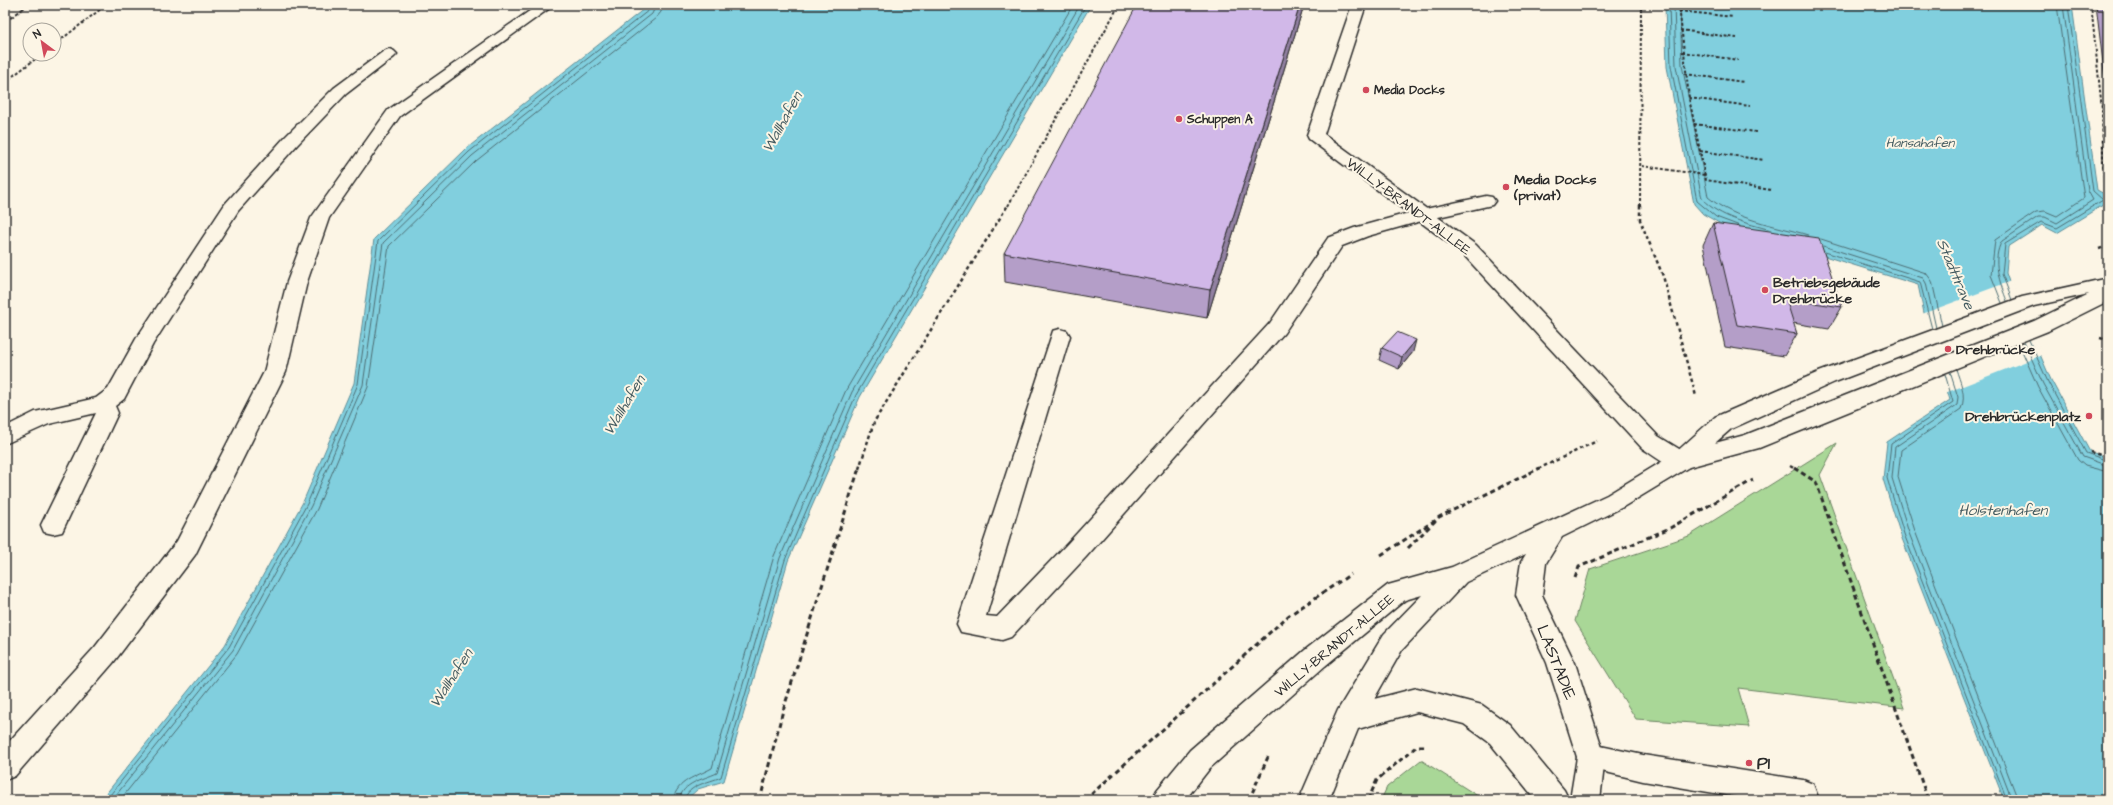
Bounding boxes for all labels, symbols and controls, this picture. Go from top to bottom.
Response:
north arrow [22,22,62,62]
text: N [30,26,44,42]
place label: Media Docks [1374,82,1445,99]
marker: Media Docks [1361,85,1371,95]
water label: Wallhafen [757,87,808,156]
place label: Schuppen A [1186,111,1253,129]
marker: Schuppen A [1174,114,1184,124]
water label: Hansahafen [1886,134,1956,152]
street label: WILLY-BRANDT-ALLEE [1342,153,1475,261]
place label: Media Docks (privat) [1513,170,1597,206]
marker: Media Docks (privat) [1501,182,1511,192]
water label: Stadttrave [1931,236,1980,314]
place label: Betriebsgebäude Drehbrücke [1773,273,1881,309]
marker: Betriebsgebäude Drehbrücke [1760,285,1770,295]
place label: Drehbrücke [1956,340,2035,360]
marker: Drehbrücke [1943,344,1953,354]
water label: Wallhafen [598,370,651,439]
place label: Drehbrückenplatz [1965,407,2082,427]
marker: Drehbrückenplatz [2084,411,2094,421]
water label: Holstenhafen [1959,500,2049,521]
street label: WILLY-BRANDT-ALLEE [1270,589,1400,702]
street label: LASTADIE [1530,621,1582,703]
water label: Wallhafen [425,644,479,712]
place label: P1 [1757,752,1771,776]
marker: P1 [1744,758,1754,768]

